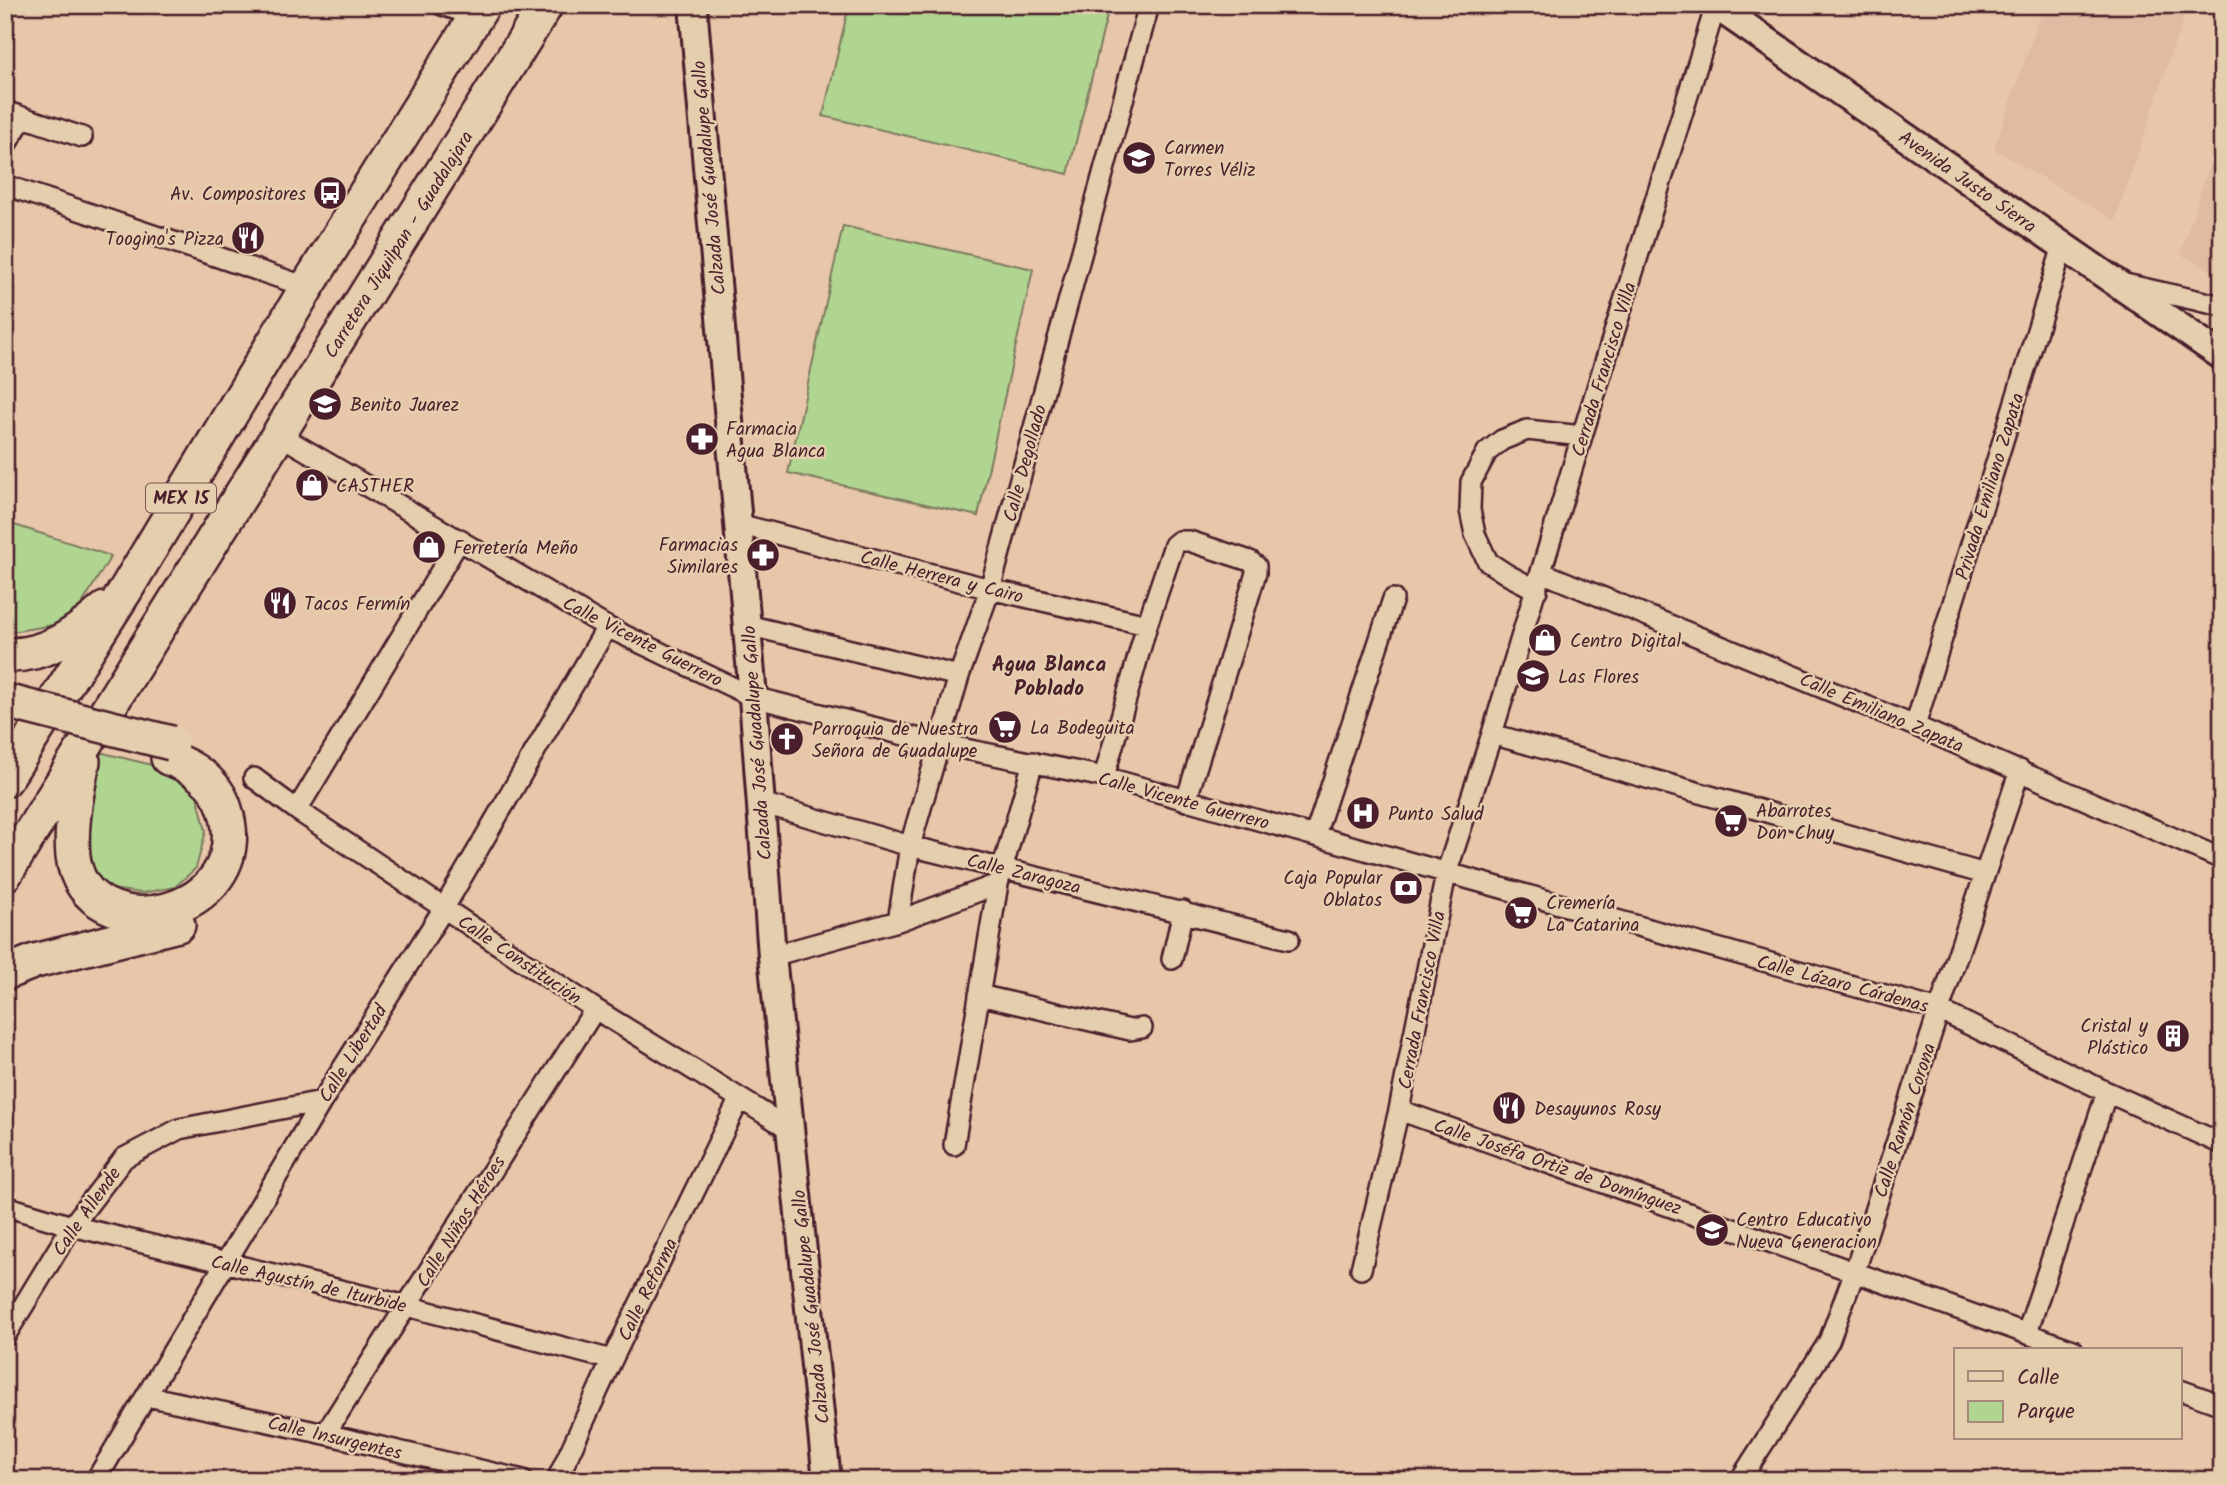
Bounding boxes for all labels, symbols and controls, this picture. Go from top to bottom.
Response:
street label: Calzada José Guadalupe Gallo [685,59,735,296]
street label: Avenida Justo Sierra [1891,124,2042,242]
street label: Carretera Jiquilpan - Guadalajara [317,125,482,365]
place label: Carmen Torres Véliz [1164,134,1256,186]
school or university icon: Carmen Torres Véliz [1120,139,1158,177]
bus stop icon: Av. Compositores [311,174,349,212]
place label: Av. Compositores [170,180,306,210]
restaurant icon: Toogino's Pizza [229,219,267,257]
place label: Toogino's Pizza [105,225,224,255]
street label: Cerrada Francisco Villa [1564,279,1646,461]
school or university icon: Benito Juarez [306,385,344,423]
street label: Privada Emiliano Zapata [1948,389,2034,584]
place label: Benito Juarez [350,391,459,421]
street label: Calle Degollado [996,401,1056,526]
place label: Farmacia Agua Blanca [726,415,825,467]
pharmacy icon: Farmacia Agua Blanca [683,420,721,458]
shop icon: CASTHER [293,466,331,504]
place label: CASTHER [336,472,414,502]
road number: MEX 15 [146,484,216,512]
shop icon: Ferretería Meño [410,528,448,566]
place label: Farmacias Similares [659,531,738,583]
place label: Ferretería Meño [453,534,578,564]
pharmacy icon: Farmacias Similares [744,536,782,574]
street label: Calle Herrera y Cairo [857,543,1026,613]
restaurant icon: Tacos Fermín [261,584,299,622]
street label: Calle Vicente Guerrero [557,589,727,696]
place label: Tacos Fermín [304,590,410,620]
shop icon: Centro Digital [1526,621,1564,659]
street label: Calzada José Guadalupe Gallo [735,624,781,861]
place label: Centro Digital [1570,627,1682,657]
district label: Agua Blanca Poblado [992,649,1106,706]
school or university icon: Las Flores [1514,657,1552,695]
place label: Las Flores [1558,663,1639,693]
street label: Calle Emiliano Zapata [1794,666,1968,762]
supermarket icon: La Bodeguita [986,708,1024,746]
place label: La Bodeguita [1030,714,1135,744]
place label: Parroquia de Nuestra Señora de Guadalupe [812,715,978,767]
church icon: Parroquia de Nuestra Señora de Guadalupe [768,720,806,758]
street label: Calle Vicente Guerrero [1094,765,1273,839]
hospital icon: Punto Salud [1344,794,1382,832]
place label: Abarrotes Don Chuy [1756,797,1835,849]
place label: Punto Salud [1388,800,1484,830]
supermarket icon: Abarrotes Don Chuy [1712,802,1750,840]
street label: Calle Zaragoza [963,846,1084,904]
place label: Caja Popular Oblatos [1283,864,1384,916]
bank icon: Caja Popular Oblatos [1387,869,1425,907]
place label: Cremería La Catarina [1546,889,1639,941]
supermarket icon: Cremería La Catarina [1502,894,1540,932]
street label: Calle Constitución [451,908,587,1013]
street label: Cerrada Francisco Villa [1391,909,1455,1092]
street label: Calle Lázaro Cárdenas [1753,948,1932,1022]
street label: Calle Libertad [312,999,396,1109]
place label: Cristal y Plástico [2080,1012,2149,1064]
building icon: Cristal y Plástico [2154,1017,2192,1055]
street label: Calle Ramón Corona [1867,1039,1945,1202]
restaurant icon: Desayunos Rosy [1490,1089,1528,1127]
place label: Desayunos Rosy [1534,1095,1662,1125]
street label: Calle Joséfa Ortiz de Domínguez [1429,1111,1685,1224]
street label: Calle Niños Héroes [409,1150,514,1294]
street label: Calle Allende [46,1161,130,1263]
street label: Calzada José Guadalupe Gallo [785,1188,839,1425]
place label: Centro Educativo Nueva Generacion [1736,1206,1877,1258]
school or university icon: Centro Educativo Nueva Generacion [1693,1211,1731,1249]
street label: Calle Reforma [611,1233,687,1347]
street label: Calle Agustín de Iturbide [208,1248,410,1322]
legend [1954,1348,2182,1440]
text: Calle [2017,1362,2060,1395]
text: Parque [2017,1396,2075,1429]
street label: Calle Insurgentes [264,1409,405,1469]

